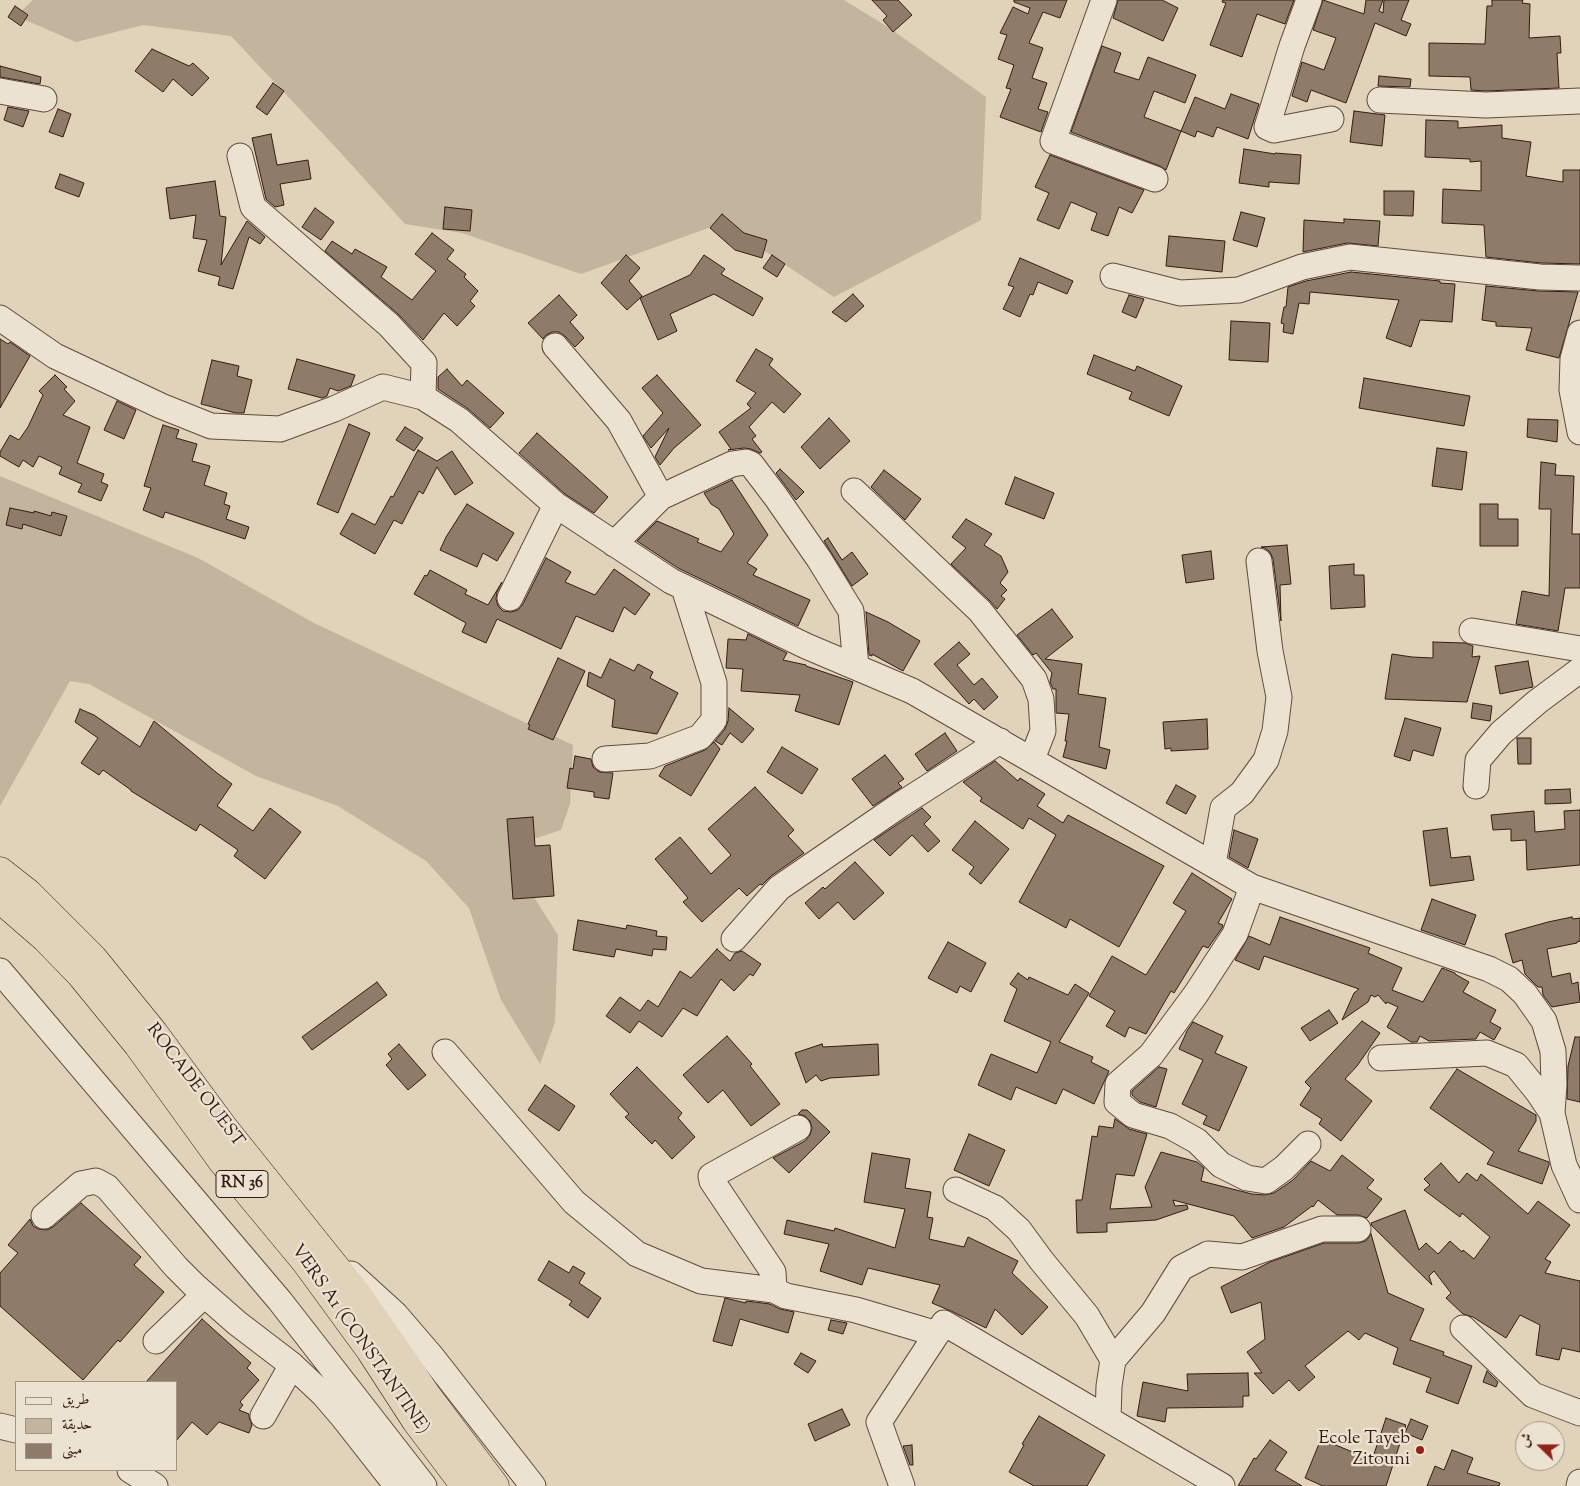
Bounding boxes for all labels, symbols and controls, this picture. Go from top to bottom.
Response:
street label: ROCADE OUEST [140,1020,248,1152]
road number: RN 36 [216,1170,268,1198]
street label: VERS A1 (CONSTANTINE) [285,1241,433,1439]
legend [15,1381,178,1471]
text: طريق [62,1390,89,1411]
text: حديقة [62,1415,92,1436]
north arrow [1515,1421,1565,1471]
place label: Ecole Tayeb Zitouni [1318,1429,1410,1472]
text: ش [1515,1431,1539,1451]
text: مبنى [62,1440,82,1461]
marker: Ecole Tayeb Zitouni [1414,1444,1426,1456]

